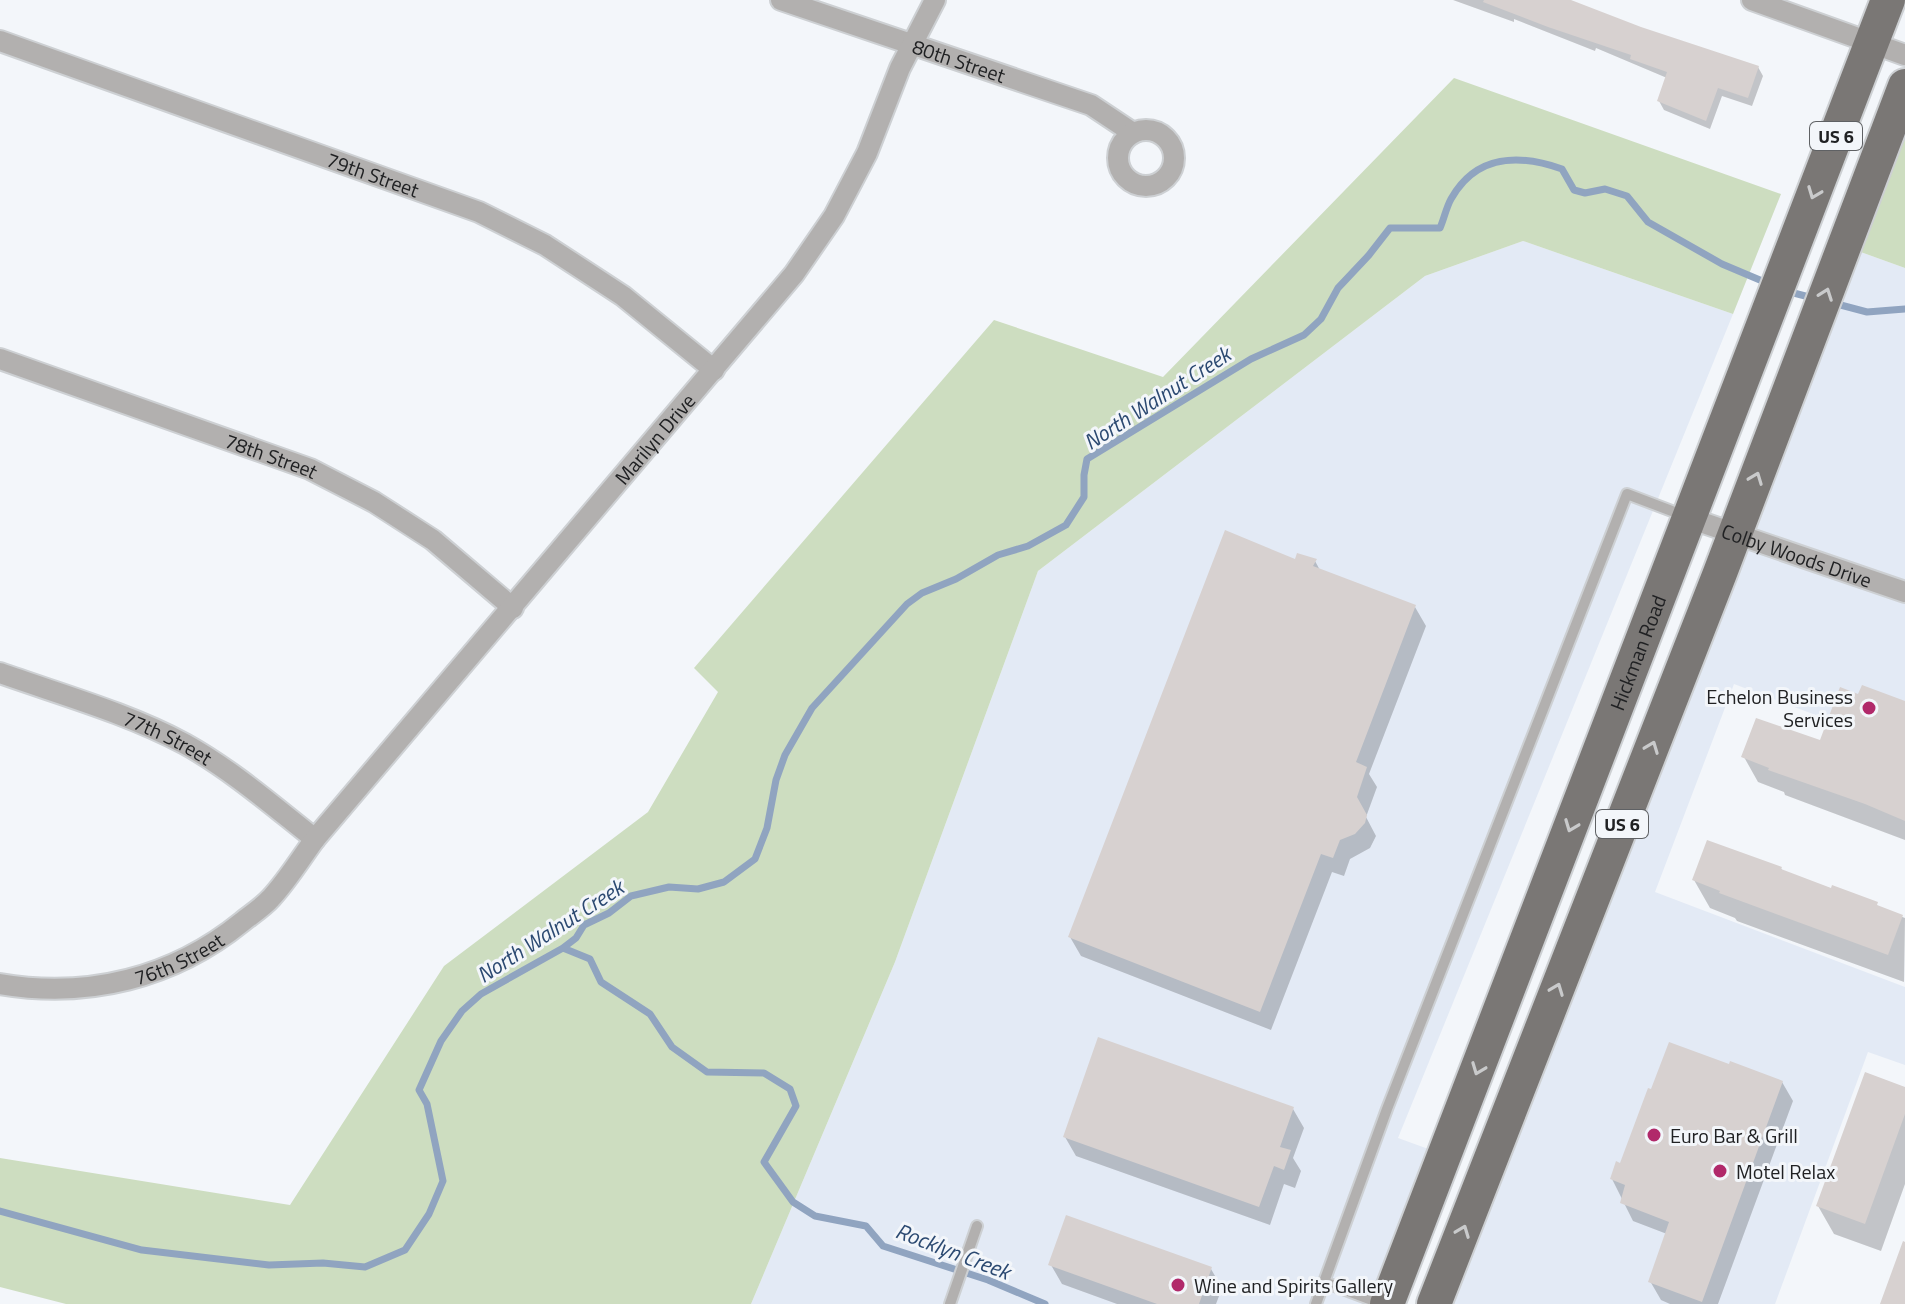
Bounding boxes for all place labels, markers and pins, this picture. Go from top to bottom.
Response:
place label: Echelon Business Services [1706,681,1853,735]
marker: Echelon Business Services [1860,699,1878,717]
place label: Euro Bar & Grill [1670,1120,1798,1151]
marker: Euro Bar & Grill [1645,1126,1663,1144]
place label: Motel Relax [1736,1156,1835,1187]
marker: Motel Relax [1711,1162,1729,1180]
place label: Wine and Spirits Gallery [1194,1270,1393,1301]
marker: Wine and Spirits Gallery [1169,1276,1187,1294]

